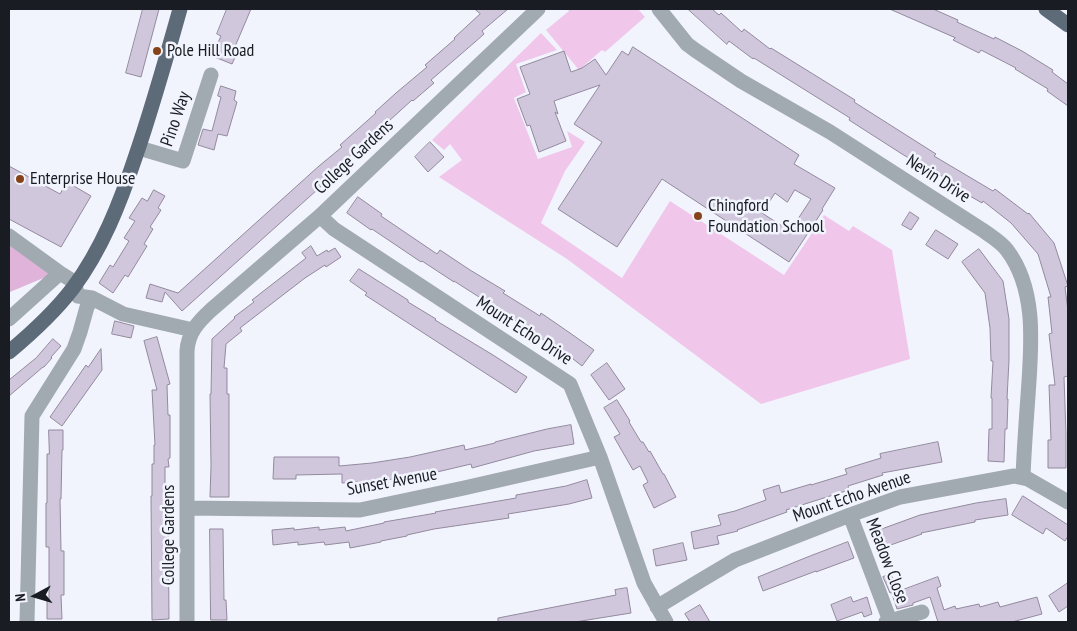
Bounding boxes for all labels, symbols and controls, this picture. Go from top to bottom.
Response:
place label: Pole Hill Road [167,40,254,62]
marker: Pole Hill Road [151,45,163,57]
street label: Pino Way [157,89,195,149]
street label: College Gardens [310,115,398,199]
street label: Nevin Drive [902,150,974,208]
place label: Enterprise House [30,168,136,190]
marker: Enterprise House [14,173,26,185]
place label: Chingford Foundation School [708,195,824,238]
marker: Chingford Foundation School [692,210,704,222]
street label: Mount Echo Drive [472,292,576,370]
street label: Sunset Avenue [345,463,439,501]
street label: Mount Echo Avenue [790,467,914,527]
street label: College Gardens [158,485,180,585]
street label: Meadow Close [861,515,913,607]
north arrow [10,571,60,621]
text: N [11,593,29,602]

